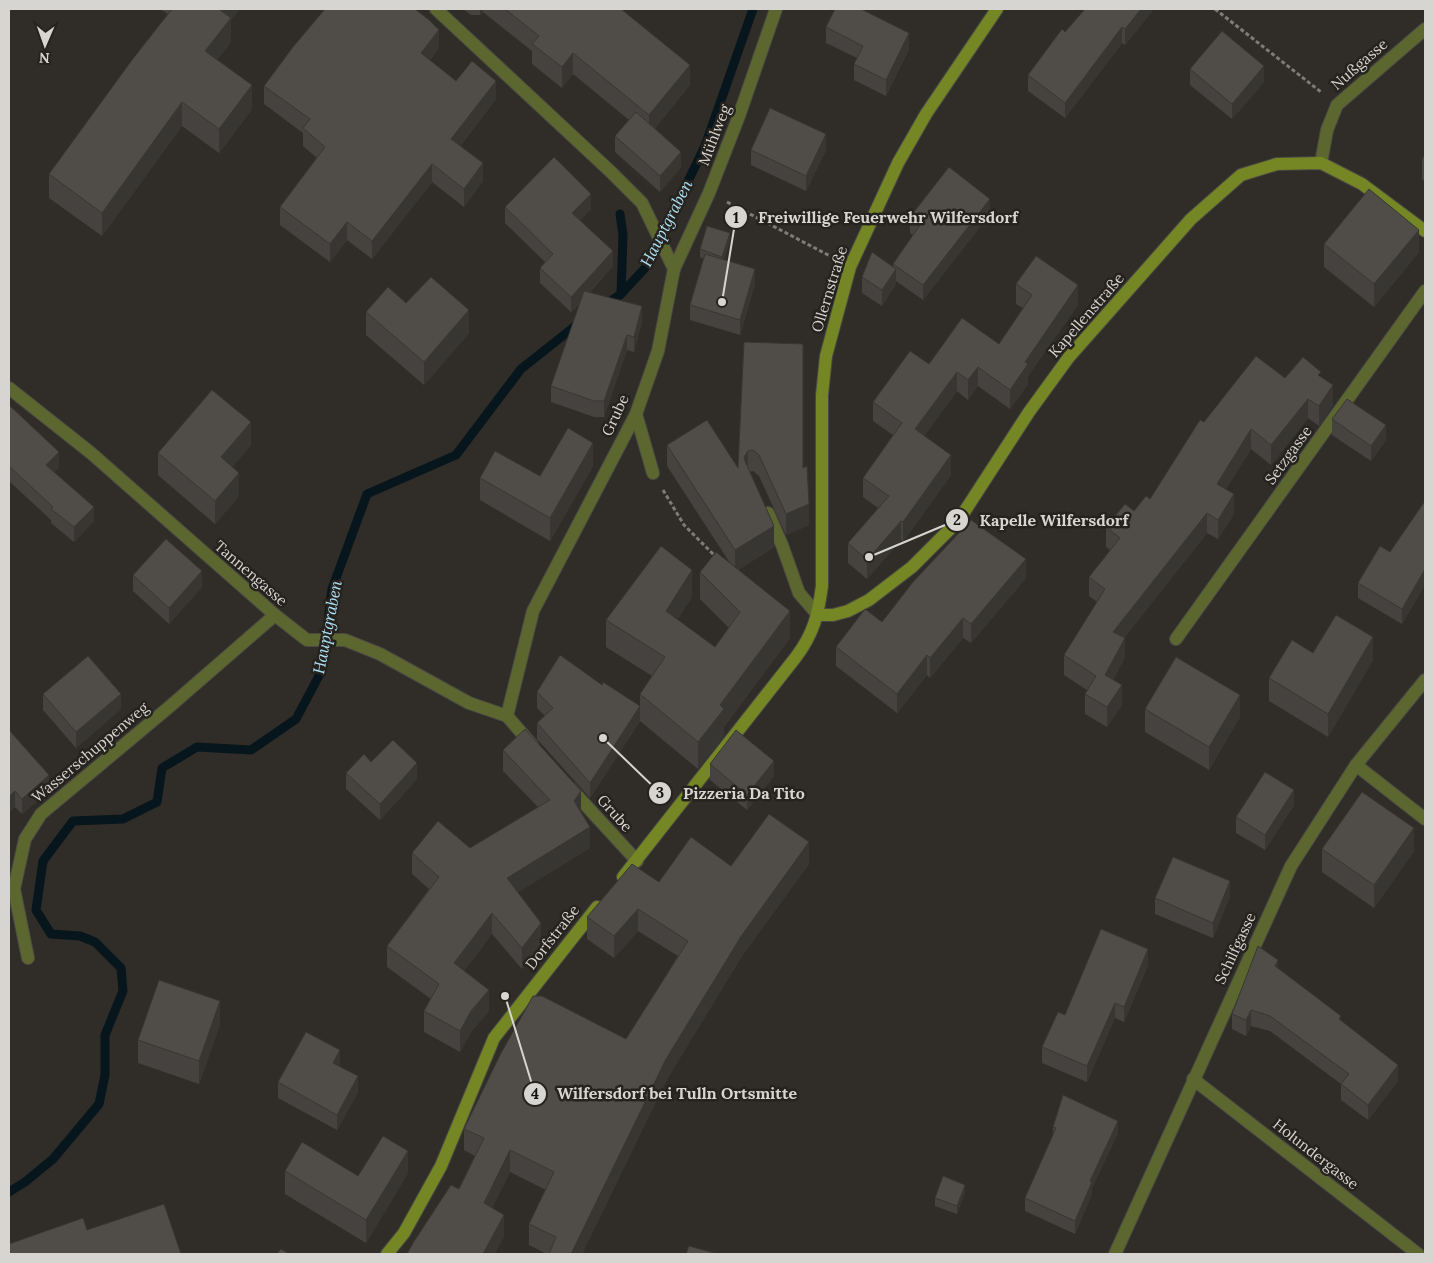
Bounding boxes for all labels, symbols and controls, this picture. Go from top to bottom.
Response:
north arrow [20,20,70,70]
street label: Nußgasse [1327,34,1391,94]
text: N [39,49,50,67]
street label: Mühlweg [694,101,735,168]
water label: Hauptgraben [636,176,697,270]
callout: Freiwillige Feuerwehr Wilfersdorf [723,202,1028,233]
text: Freiwillige Feuerwehr Wilfersdorf [758,207,1019,227]
text: 1 [733,208,739,227]
street label: Ollernstraße [807,244,851,334]
street label: Kapellenstraße [1044,269,1128,361]
street label: Grube [597,391,633,439]
street label: Setzgasse [1260,422,1316,488]
callout: Kapelle Wilfersdorf [944,505,1138,536]
text: 2 [953,510,961,529]
text: Kapelle Wilfersdorf [980,510,1129,530]
street label: Tannengasse [211,536,291,610]
water label: Hauptgraben [308,578,346,676]
street label: Wasserschuppenweg [28,697,153,806]
callout: Pizzeria Da Tito [648,778,814,809]
text: 3 [656,783,664,802]
text: Pizzeria Da Tito [683,783,805,803]
street label: Grube [593,790,637,836]
street label: Dorfstraße [521,901,583,973]
street label: Schilfgasse [1210,909,1260,987]
callout: Wilfersdorf bei Tulln Ortsmitte [522,1078,807,1109]
text: Wilfersdorf bei Tulln Ortsmitte [557,1083,797,1103]
text: 4 [531,1084,539,1103]
street label: Holundergasse [1269,1115,1363,1193]

